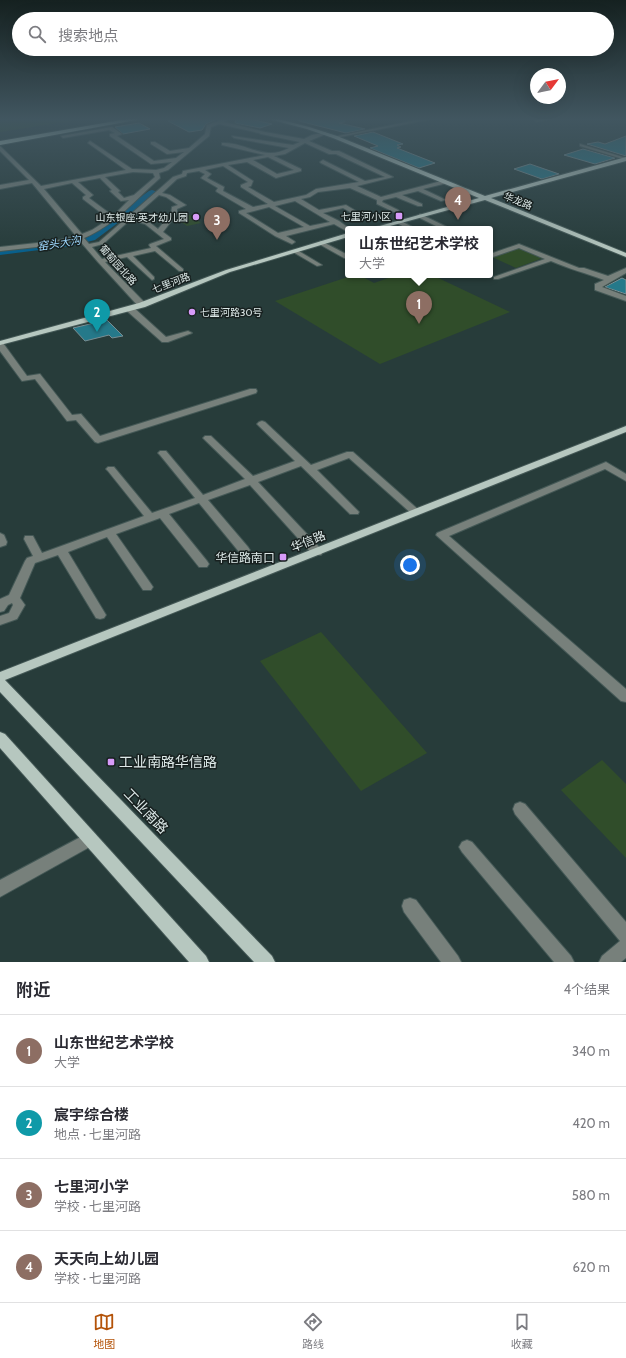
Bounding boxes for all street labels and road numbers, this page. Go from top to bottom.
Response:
street label: 华龙路 [502,189,534,213]
street label: 葡萄园北路 [96,242,140,288]
street label: 七里河路 [150,270,192,296]
street label: 华信路 [288,527,328,555]
street label: 工业南路 [120,785,172,837]

